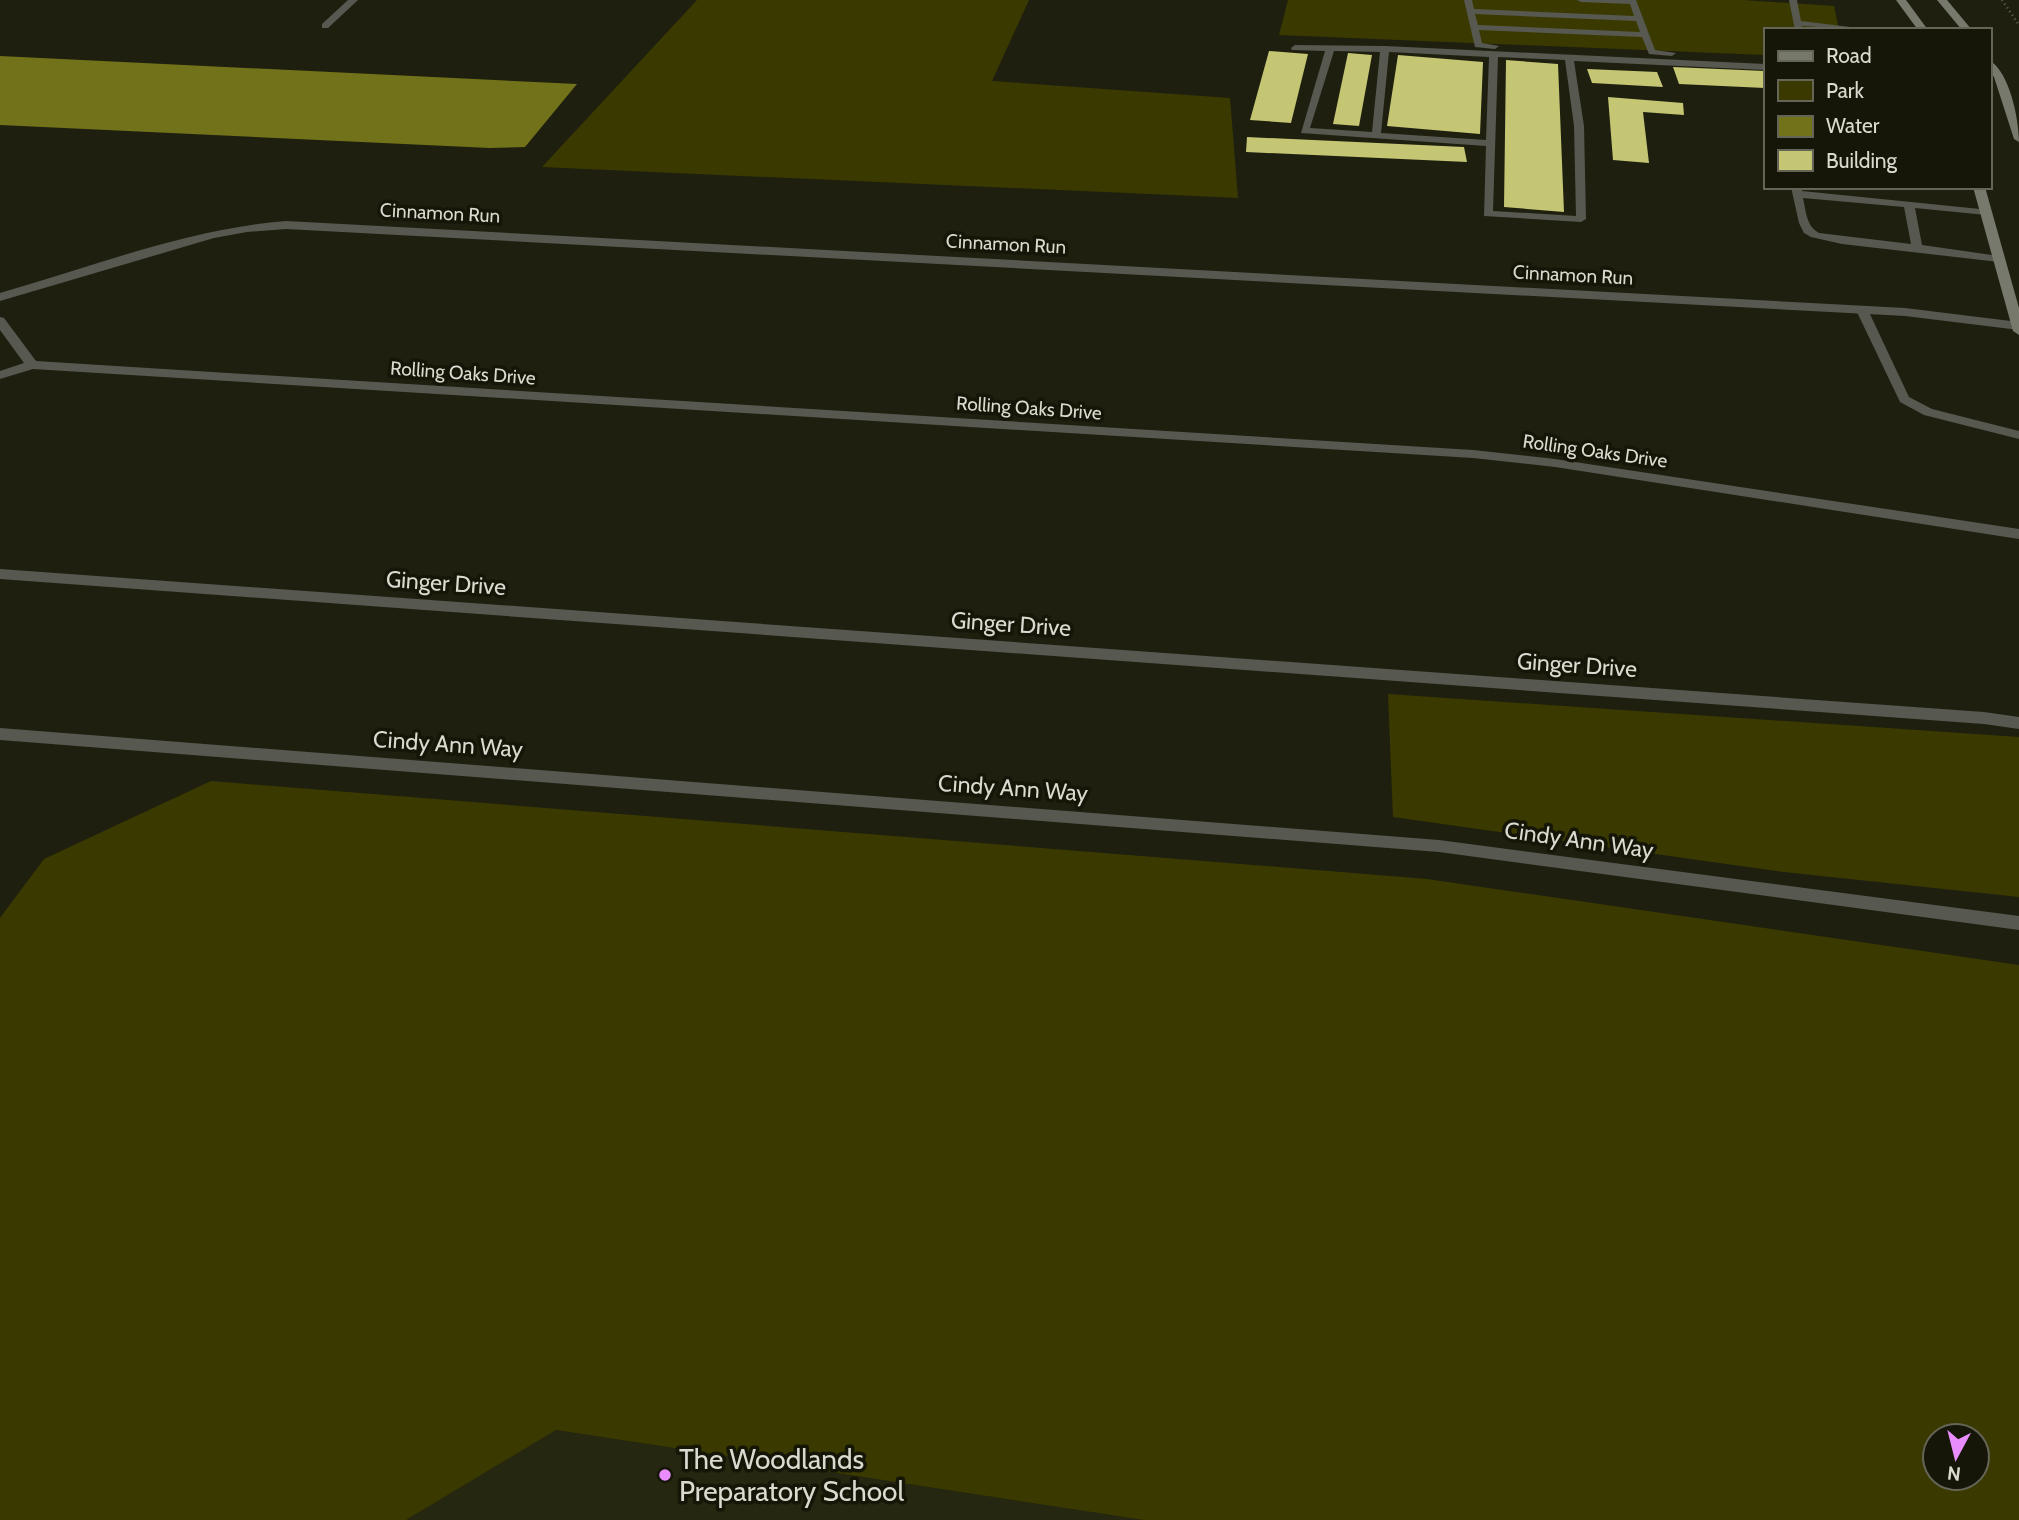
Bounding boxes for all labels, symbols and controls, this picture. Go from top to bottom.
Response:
legend [1764,28,1991,189]
text: Road [1826,43,1872,68]
text: Park [1826,78,1864,103]
text: Water [1826,113,1880,138]
text: Building [1826,148,1898,173]
street label: Cinnamon Run [379,198,501,228]
street label: Cinnamon Run [945,229,1067,259]
street label: Cinnamon Run [1512,260,1634,290]
street label: Rolling Oaks Drive [390,356,537,390]
street label: Rolling Oaks Drive [956,391,1103,425]
street label: Rolling Oaks Drive [1521,429,1669,473]
street label: Ginger Drive [385,565,507,601]
street label: Ginger Drive [950,606,1072,642]
street label: Ginger Drive [1516,647,1638,683]
street label: Cindy Ann Way [372,725,524,763]
street label: Cindy Ann Way [937,769,1089,807]
street label: Cindy Ann Way [1503,816,1656,864]
north arrow [1921,1422,1991,1492]
place label: The Woodlands Preparatory School [679,1442,905,1508]
text: N [1946,1461,1962,1486]
marker: The Woodlands Preparatory School [657,1467,673,1483]

